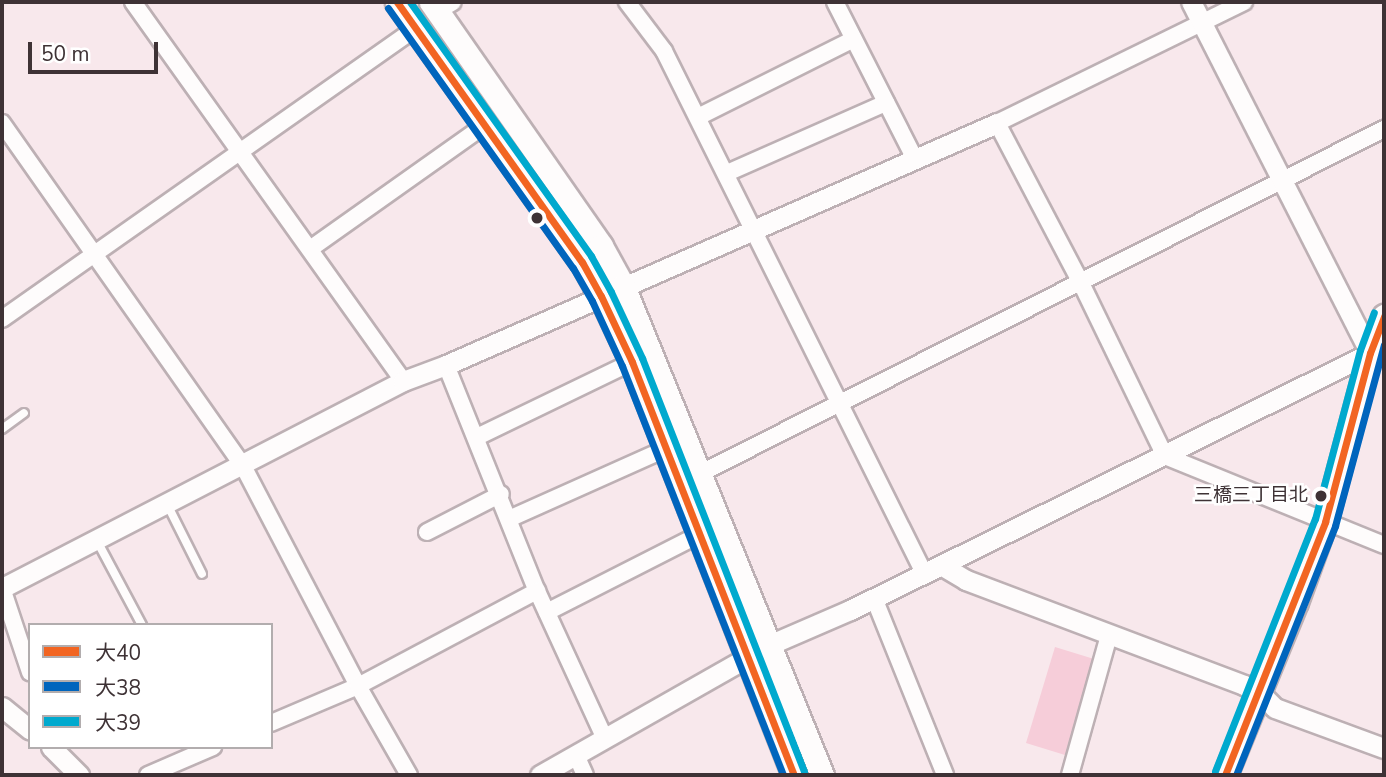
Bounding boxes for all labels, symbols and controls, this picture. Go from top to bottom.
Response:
scale bar [32,28,161,72]
text: 50 m [41,40,90,68]
unlabelled marker [530,211,544,225]
place label: 三橋三丁目北 [1194,485,1308,507]
marker: 三橋三丁目北 [1314,489,1328,503]
legend [28,623,273,749]
text: 大40 [95,639,141,667]
text: 大38 [95,674,141,702]
text: 大39 [95,709,141,737]

